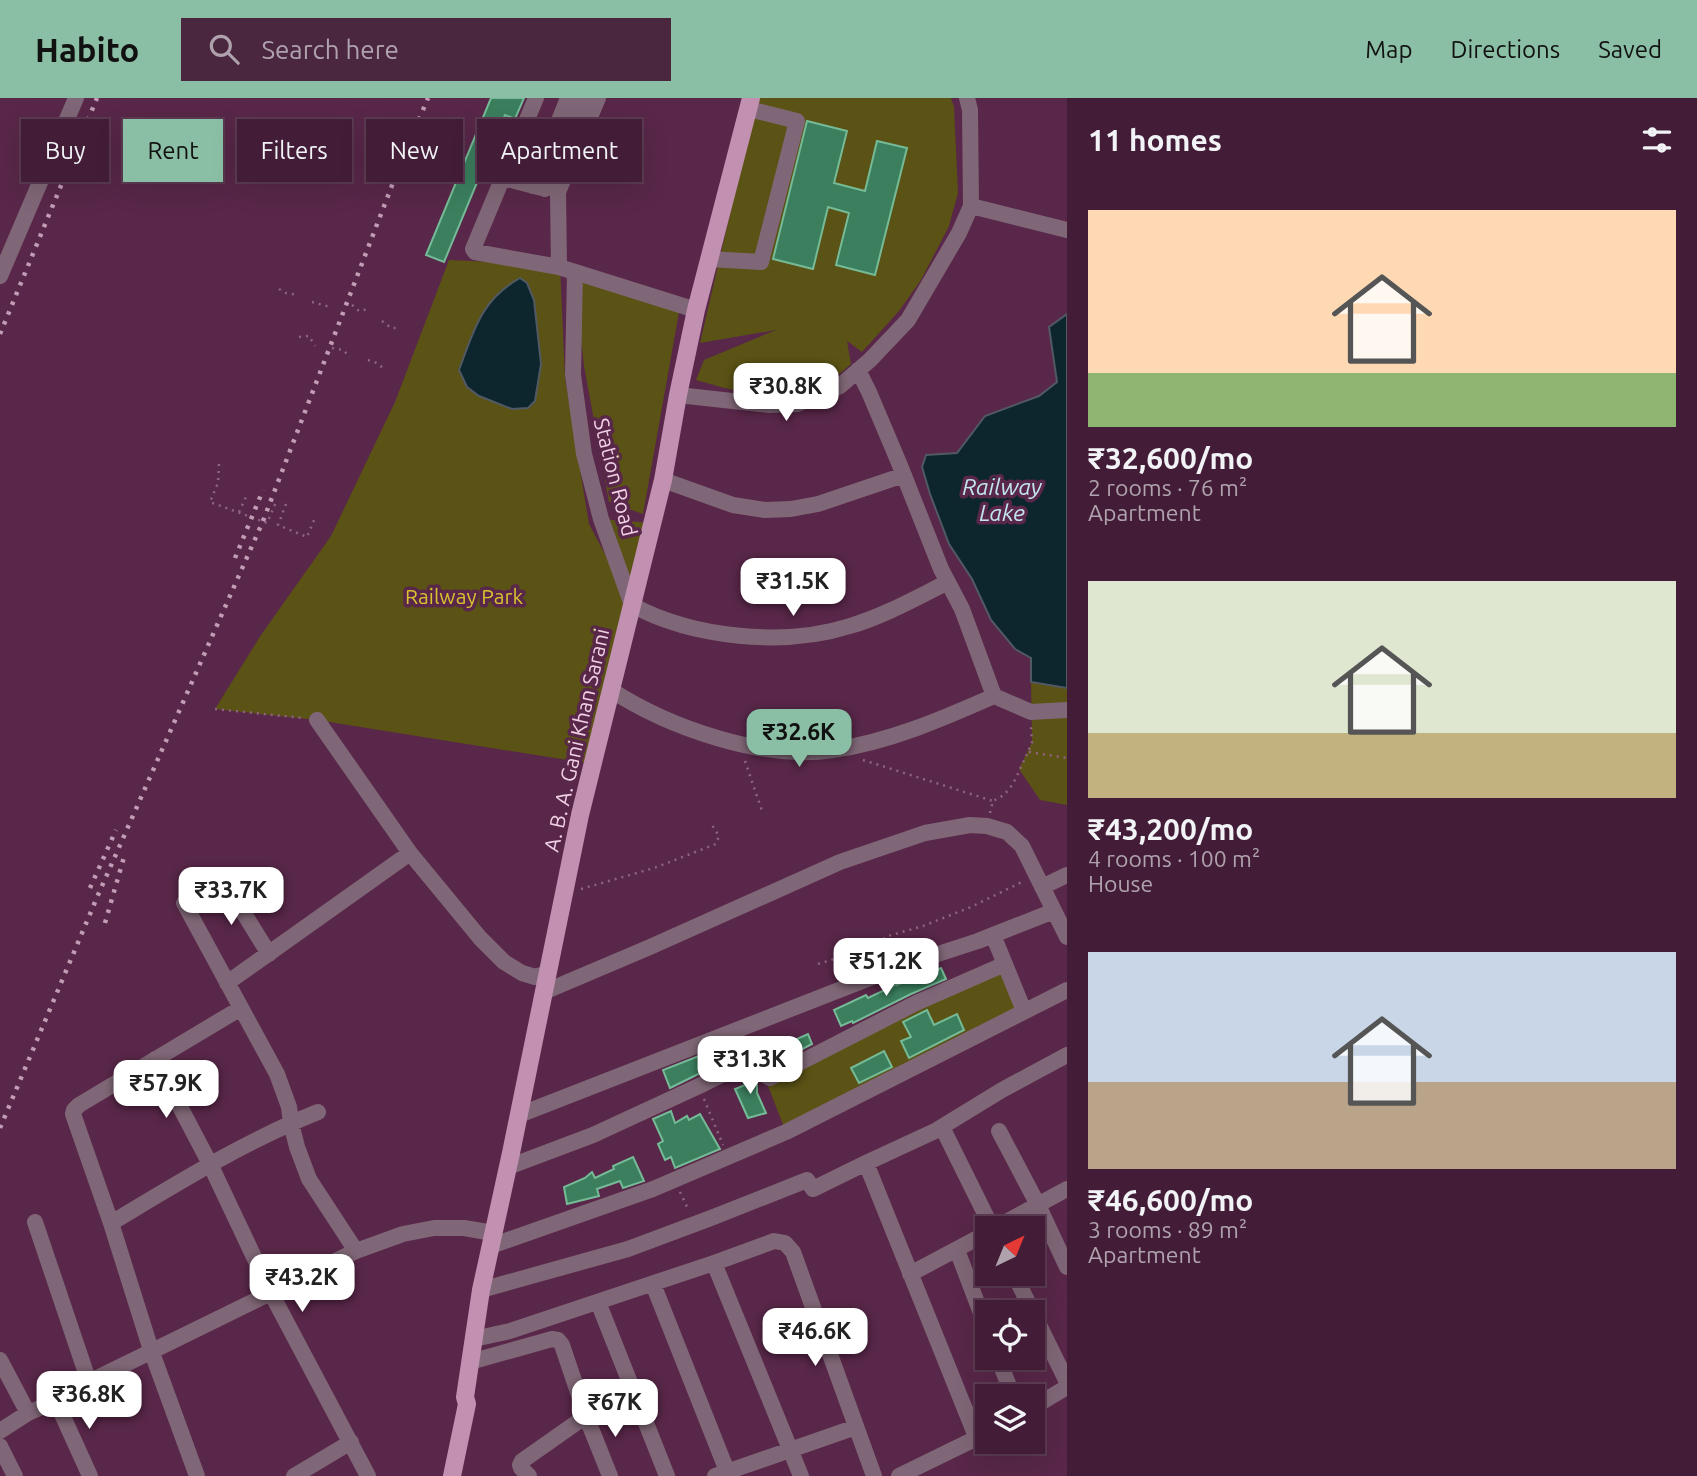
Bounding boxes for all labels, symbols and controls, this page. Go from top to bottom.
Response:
search box [181,18,671,81]
icon: search [205,30,243,68]
text: Habito [35,31,139,68]
text: Search here [261,35,399,64]
text: Map [1365,36,1412,63]
text: Directions [1450,36,1560,63]
text: Saved [1598,36,1662,63]
chip: Buy [21,119,109,182]
chip: Rent [123,119,223,182]
chip: Filters [237,119,352,182]
chip: New [366,119,463,182]
chip: Apartment [477,119,642,182]
icon: filters [1638,121,1676,159]
text: 11 homes [1088,123,1222,157]
icon: home [1319,256,1445,382]
pin: ₹30.8K [729,364,843,423]
text: ₹30.8K [750,373,822,398]
street label: Station Road [590,415,642,539]
text: ₹32,600/mo [1088,441,1253,475]
water label: Railway Lake [962,474,1043,525]
text: 2 rooms · 76 m² [1088,475,1247,500]
text: Apartment [1088,500,1201,525]
pin: ₹31.5K [736,559,850,618]
text: ₹31.5K [757,568,829,593]
park label: Railway Park [405,584,523,608]
street label: A. B. A. Gani Khan Sarani [539,626,613,854]
icon: home [1319,627,1445,753]
pin: ₹32.6K [742,710,856,769]
text: ₹32.6K [763,719,835,744]
text: ₹43,200/mo [1088,812,1253,846]
text: 4 rooms · 100 m² [1088,846,1260,871]
pin: ₹33.7K [174,868,288,927]
text: House [1088,871,1153,896]
text: ₹33.7K [195,877,267,902]
pin: ₹51.2K [829,939,943,998]
text: ₹51.2K [850,948,922,973]
icon: home [1319,998,1445,1124]
pin: ₹31.3K [693,1037,807,1096]
text: ₹31.3K [714,1046,786,1071]
pin: ₹57.9K [109,1060,223,1120]
text: ₹57.9K [130,1070,202,1095]
text: ₹46,600/mo [1088,1183,1253,1217]
north arrow [975,1216,1045,1286]
map controls [975,1216,1045,1454]
text: 3 rooms · 89 m² [1088,1217,1247,1242]
text: Apartment [1088,1242,1201,1267]
pin: ₹43.2K [245,1254,359,1314]
text: ₹43.2K [266,1264,338,1289]
button: locate [975,1300,1045,1370]
pin: ₹46.6K [758,1308,872,1368]
text: ₹46.6K [779,1318,851,1343]
pin: ₹36.8K [32,1372,146,1431]
pin: ₹67K [574,1380,656,1439]
text: ₹36.8K [53,1381,125,1406]
button: layers [975,1384,1045,1454]
text: ₹67K [588,1389,642,1414]

